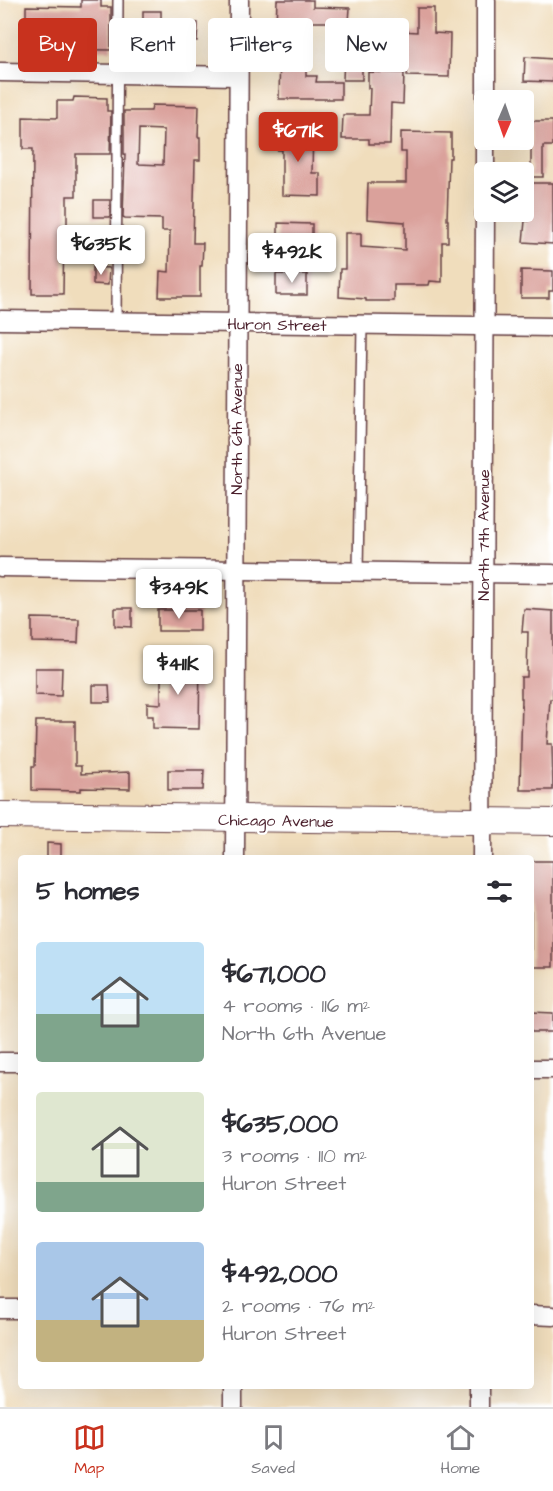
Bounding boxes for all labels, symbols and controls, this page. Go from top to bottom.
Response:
chip: Buy [18,18,97,72]
chip: Rent [109,18,196,72]
chip: Filters [208,18,313,72]
chip: New [325,18,409,72]
north arrow [474,90,534,150]
map controls [474,90,534,222]
pin: $671K [256,112,340,163]
text: $671K [273,117,323,145]
button: layers [474,162,534,222]
pin: $635K [59,225,143,276]
text: $635K [71,230,131,258]
pin: $492K [250,233,334,284]
text: $492K [262,238,322,266]
street label: Huron Street [227,313,327,337]
street label: North 6th Avenue [226,363,248,495]
street label: North 7th Avenue [473,469,495,601]
pin: $349K [137,569,221,620]
text: $349K [150,574,208,602]
pin: $411K [136,645,220,696]
text: $411K [157,650,199,678]
street label: Chicago Avenue [218,809,334,834]
text: 5 homes [36,873,140,909]
icon: filters [483,875,516,908]
text: $671,000 [222,956,326,992]
icon: home [84,966,156,1038]
text: 4 rooms · 116 m² [222,992,370,1020]
text: North 6th Avenue [222,1020,386,1048]
text: $635,000 [222,1106,338,1142]
icon: home [84,1116,156,1188]
text: 3 rooms · 110 m² [222,1142,367,1170]
text: Huron Street [222,1170,346,1198]
text: $492,000 [222,1256,338,1292]
icon: home [84,1266,156,1338]
text: 2 rooms · 76 m² [222,1292,375,1320]
text: Huron Street [222,1320,346,1348]
tab: Map [73,1421,106,1479]
tab: Saved [251,1421,295,1479]
tab: Home [440,1421,480,1479]

